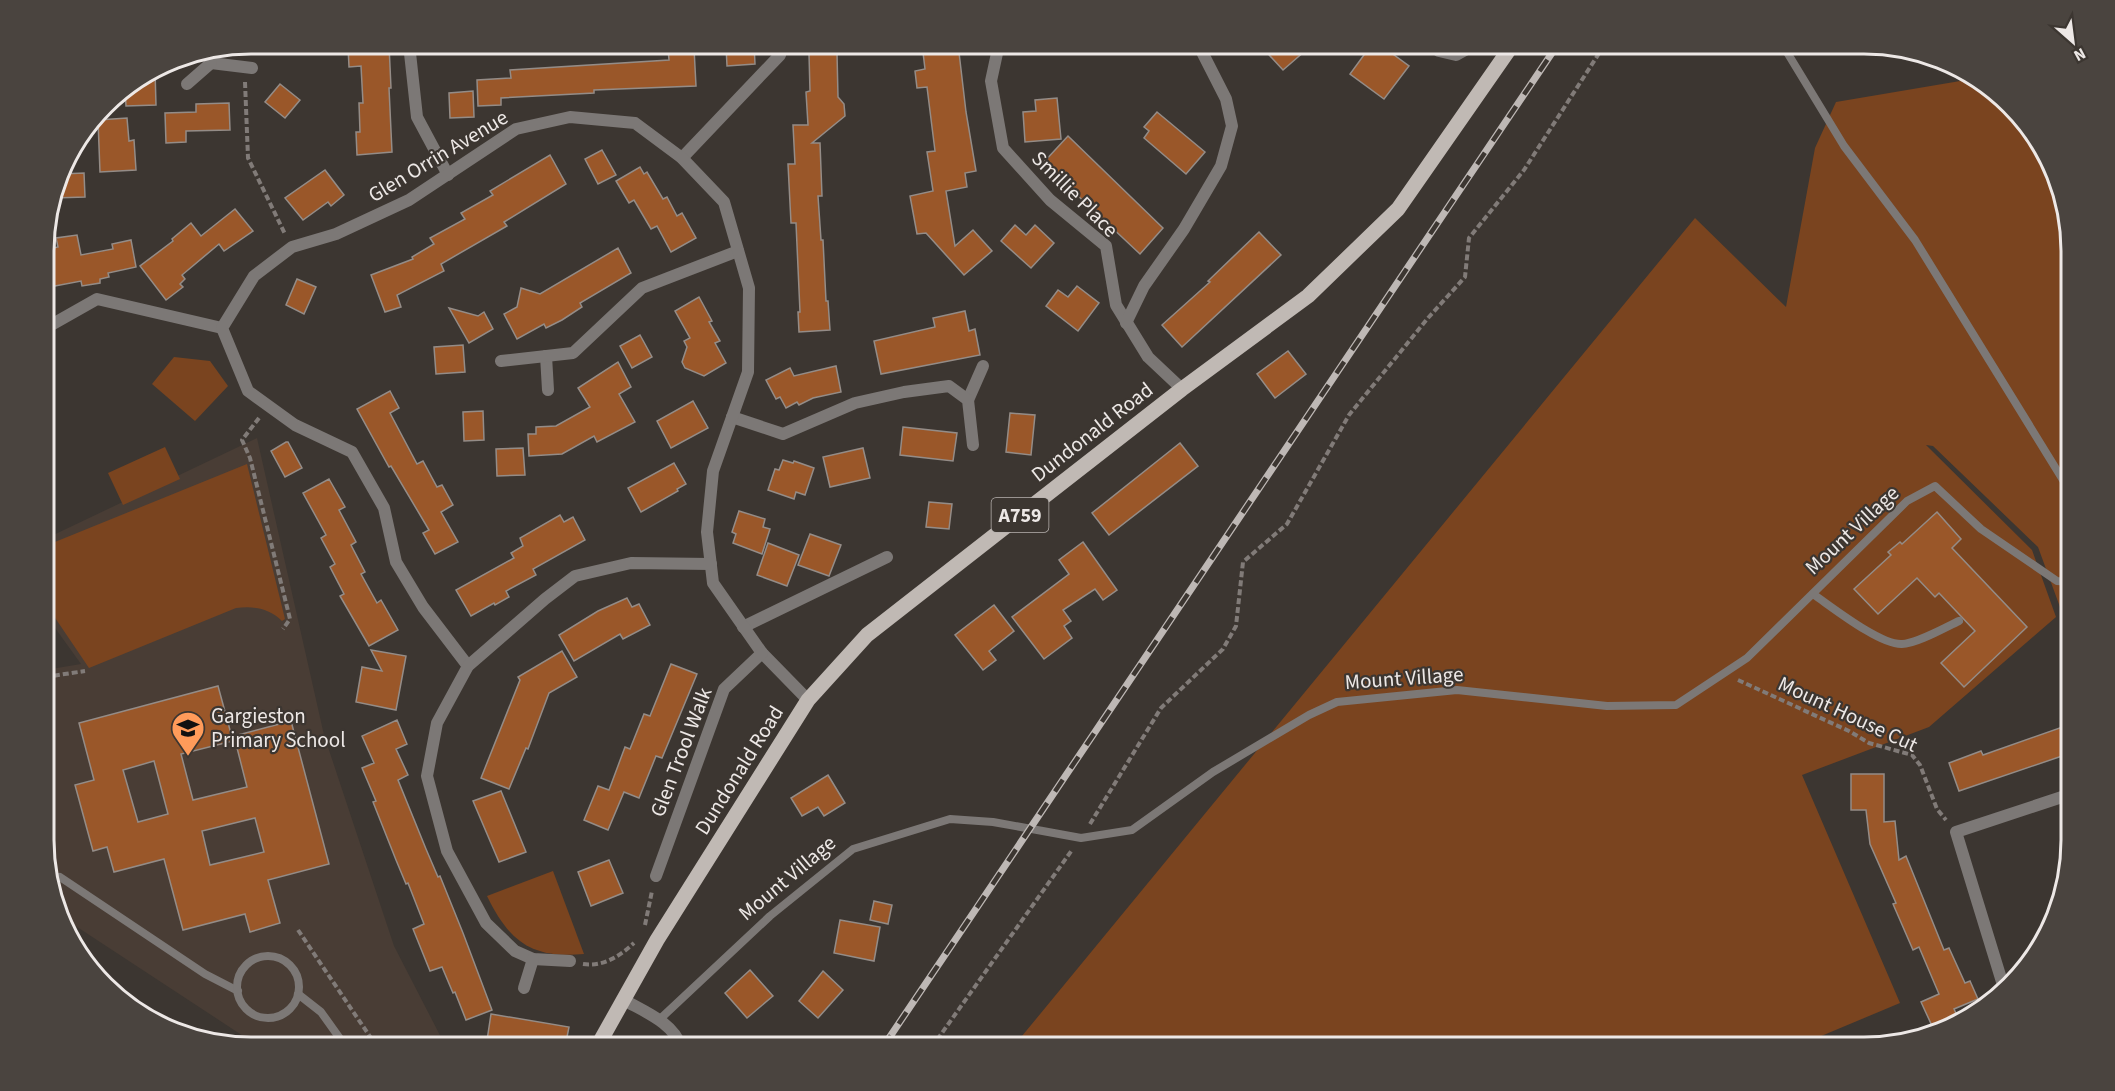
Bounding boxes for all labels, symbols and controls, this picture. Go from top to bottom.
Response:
north arrow [2043,12,2103,72]
text: N [2070,42,2089,67]
street label: Glen Orrin Avenue [362,102,514,210]
street label: Smillie Place [1025,144,1125,244]
street label: Dundonald Road [1025,375,1159,489]
street label: Mount Village [1798,478,1906,582]
road number: A759 [992,498,1048,532]
street label: Mount Village [1344,659,1464,697]
street label: Mount House Cut [1773,668,1923,760]
street label: Glen Trool Walk [643,682,720,821]
street label: Dundonald Road [687,700,791,840]
place label: Gargieston Primary School [211,701,346,755]
school or university icon: Gargieston Primary School [170,710,206,757]
street label: Mount Village [732,828,842,928]

